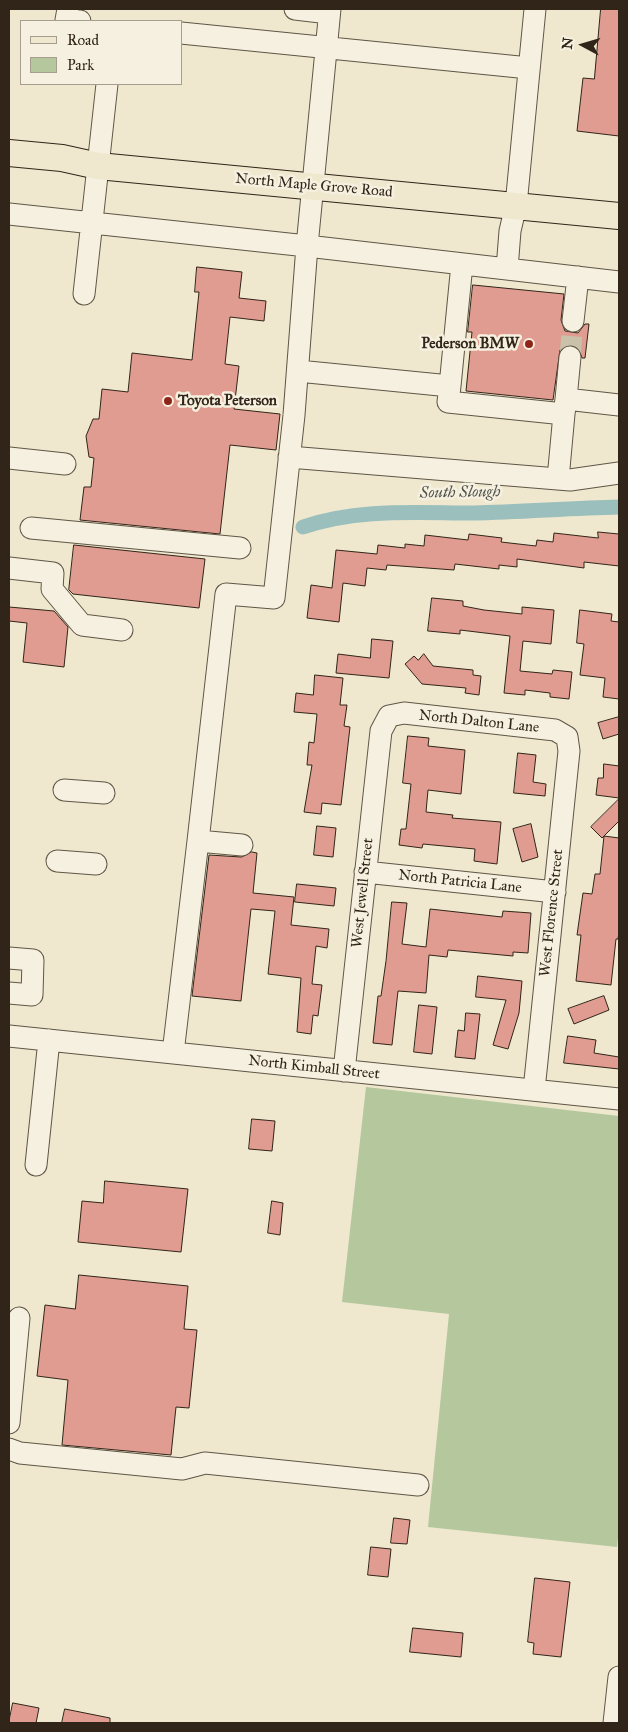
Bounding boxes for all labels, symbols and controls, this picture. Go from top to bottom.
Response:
legend [20,20,182,85]
north arrow [558,20,608,70]
text: Road [67,31,99,49]
text: N [559,37,577,50]
text: Park [67,56,94,74]
street label: North Maple Grove Road [235,170,393,202]
place label: Pederson BMW [421,335,519,353]
marker: Pederson BMW [523,338,535,350]
place label: Toyota Peterson [178,392,277,410]
marker: Toyota Peterson [162,395,174,407]
water label: South Slough [419,483,501,503]
street label: North Dalton Lane [418,707,540,737]
street label: West Jewell Street [348,837,378,949]
street label: West Florence Street [536,848,568,978]
street label: North Patricia Lane [397,867,523,897]
street label: North Kimball Street [247,1052,381,1084]

